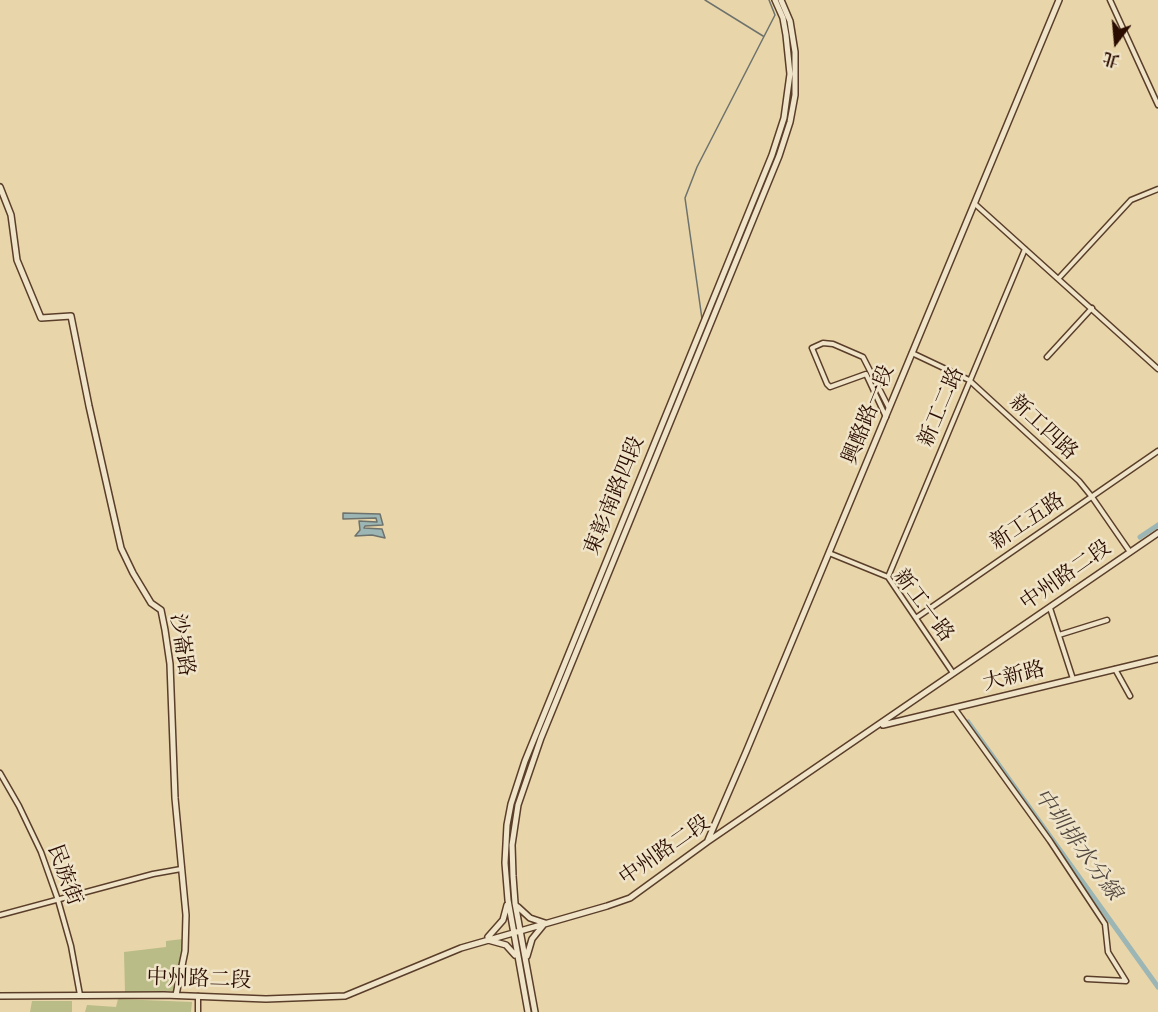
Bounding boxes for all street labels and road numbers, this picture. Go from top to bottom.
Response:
street label: 興酪路一段 [838,362,900,468]
street label: 新工二路 [914,363,970,451]
street label: 新工四路 [1004,390,1082,466]
street label: 東彰南路四段 [580,433,650,559]
street label: 新工五路 [986,488,1070,556]
street label: 中州路二段 [1016,536,1116,616]
street label: 新工一路 [888,565,958,647]
street label: 沙崙路 [164,612,198,678]
street label: 大新路 [980,657,1048,697]
street label: 中州路二段 [615,811,715,891]
street label: 民族街 [41,841,87,909]
street label: 中州路二段 [146,966,252,994]

